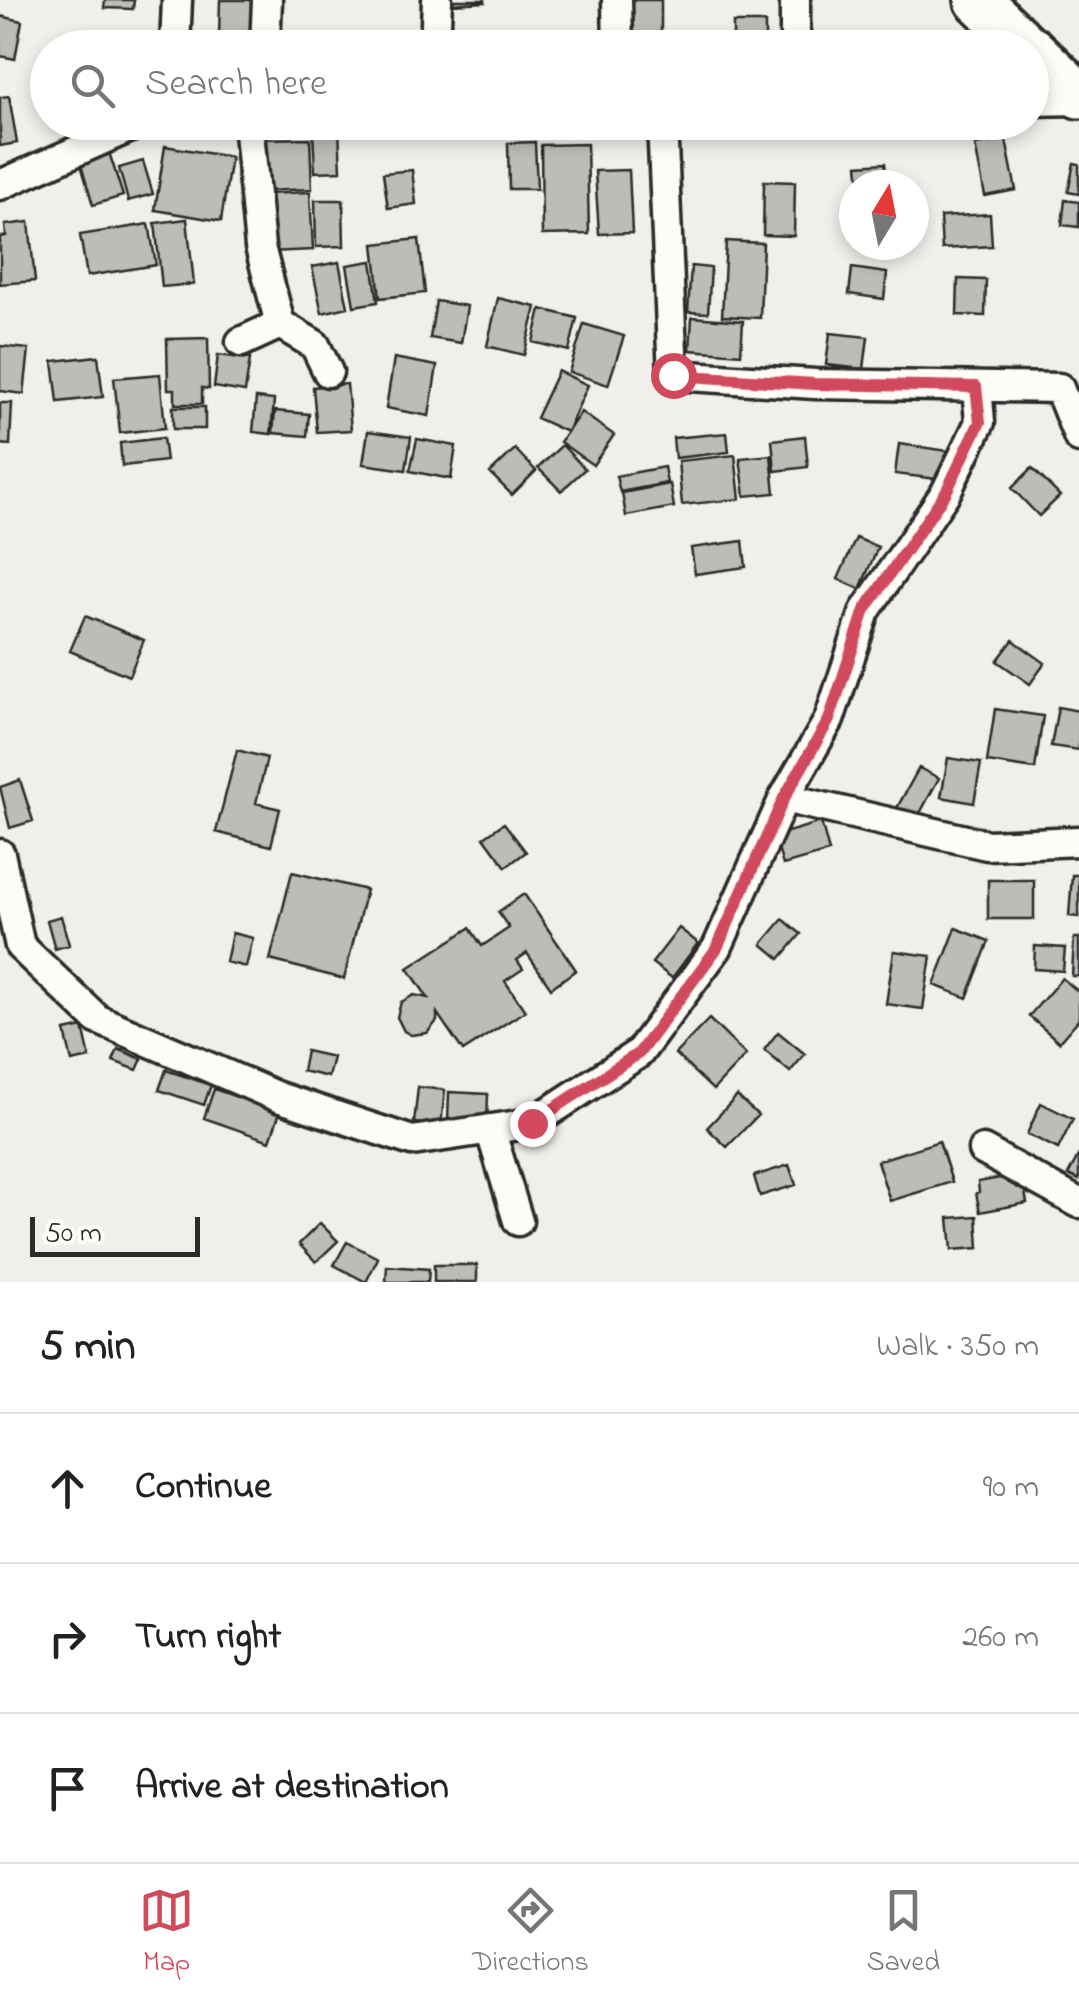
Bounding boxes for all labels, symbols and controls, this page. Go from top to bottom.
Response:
search box [30,30,1049,140]
text: Search here [145,57,327,113]
icon: search [65,58,120,113]
north arrow [839,170,929,260]
route start [651,353,697,399]
route end [510,1101,556,1147]
scale bar [30,1212,200,1256]
text: 50 m [45,1214,102,1255]
text: 5 min [40,1317,135,1378]
text: Walk · 350 m [877,1324,1039,1371]
text: Continue [135,1460,271,1516]
icon: ahead [40,1461,95,1516]
text: 90 m [983,1465,1039,1512]
text: Turn right [135,1610,281,1666]
icon: right [40,1611,95,1666]
text: 260 m [962,1615,1039,1662]
text: Arrive at destination [135,1760,449,1816]
icon: arrive [40,1761,95,1816]
tab: Map [139,1883,194,1984]
tab: Directions [472,1883,589,1984]
tab: Saved [867,1883,940,1984]

